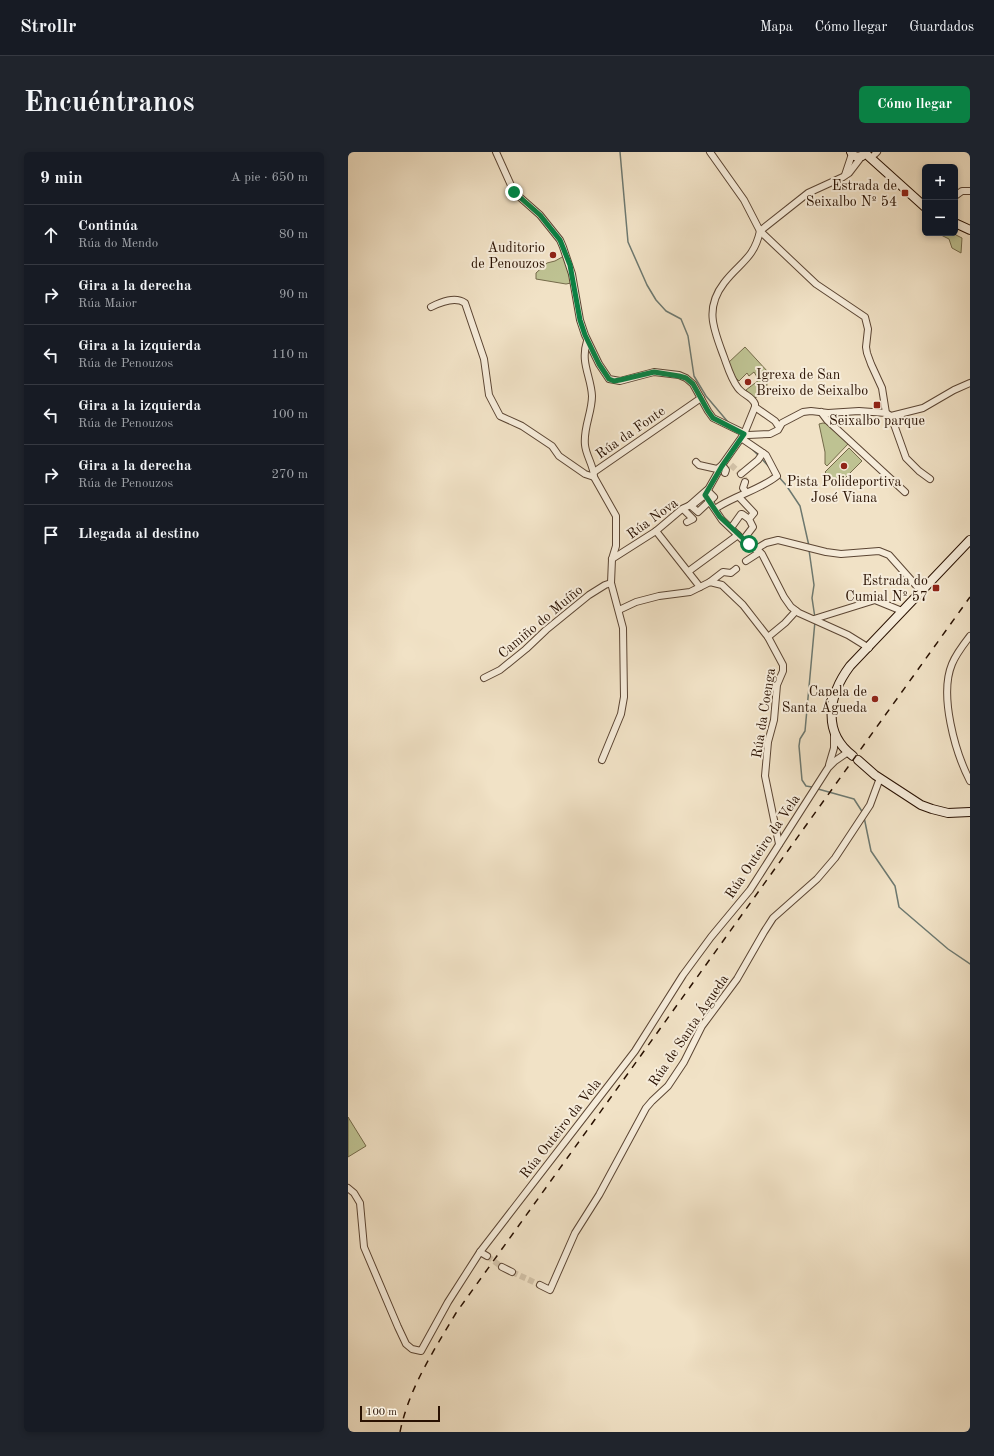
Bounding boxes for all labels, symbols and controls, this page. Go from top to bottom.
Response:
text: Strollr [20,18,76,37]
text: Mapa [760,20,793,34]
text: Cómo llegar [815,20,887,34]
text: Guardados [909,20,974,34]
button: Cómo llegar [859,86,970,123]
text: Encuéntranos [24,90,194,118]
map controls [922,164,958,236]
button: + [922,164,958,200]
text: 9 min [40,170,83,187]
text: A pie · 650 m [231,171,308,184]
place label: Estrada de Seixalbo Nº 54 [806,179,897,209]
route end [505,183,523,201]
marker: Estrada de Seixalbo Nº 54 [900,188,910,198]
button: − [922,200,958,236]
text: Continúa [78,219,138,234]
icon: ahead [40,224,62,246]
text: 80 m [279,228,308,241]
text: Rúa do Mendo [78,237,158,250]
place label: Auditorio de Penouzos [471,241,545,271]
marker: Auditorio de Penouzos [548,250,558,260]
text: Gira a la derecha [78,279,192,294]
icon: right [40,284,62,306]
text: 90 m [279,288,308,301]
text: Rúa Maior [78,297,137,310]
text: Gira a la izquierda [78,339,201,354]
icon: left [40,344,62,366]
text: 110 m [271,348,308,361]
text: Rúa de Penouzos [78,357,173,370]
place label: Igrexa de San Breixo de Seixalbo [756,368,868,398]
marker: Igrexa de San Breixo de Seixalbo [743,377,753,387]
text: Gira a la izquierda [78,399,201,414]
marker: Seixalbo parque [872,400,882,410]
icon: left [40,404,62,426]
street label: Rúa da Fonte [593,404,668,462]
text: 100 m [271,408,308,421]
place label: Seixalbo parque [829,414,925,428]
text: Rúa de Penouzos [78,417,173,430]
text: Gira a la derecha [78,459,192,474]
marker: Pista Polideportiva José Viana [839,461,849,471]
icon: right [40,464,62,486]
text: 270 m [271,468,308,481]
place label: Pista Polideportiva José Viana [787,475,901,505]
text: Rúa de Penouzos [78,477,173,490]
street label: Rúa Nova [624,496,681,542]
icon: arrive [40,524,62,546]
text: Llegada al destino [78,527,199,542]
route start [740,535,758,553]
place label: Estrada do Cumial Nº 57 [845,574,928,604]
street label: Camiño do Muíño [496,583,586,661]
marker: Estrada do Cumial Nº 57 [931,583,941,593]
street label: Rúa da Coenga [750,667,778,759]
place label: Capela de Santa Águeda [782,685,867,715]
marker: Capela de Santa Águeda [870,694,880,704]
street label: Rúa Outeiro da Vela [723,792,803,901]
street label: Rúa de Santa Águeda [644,970,731,1089]
street label: Rúa Outeiro da Vela [518,1076,604,1181]
scale bar [360,1404,440,1423]
text: 100 m [366,1407,397,1418]

